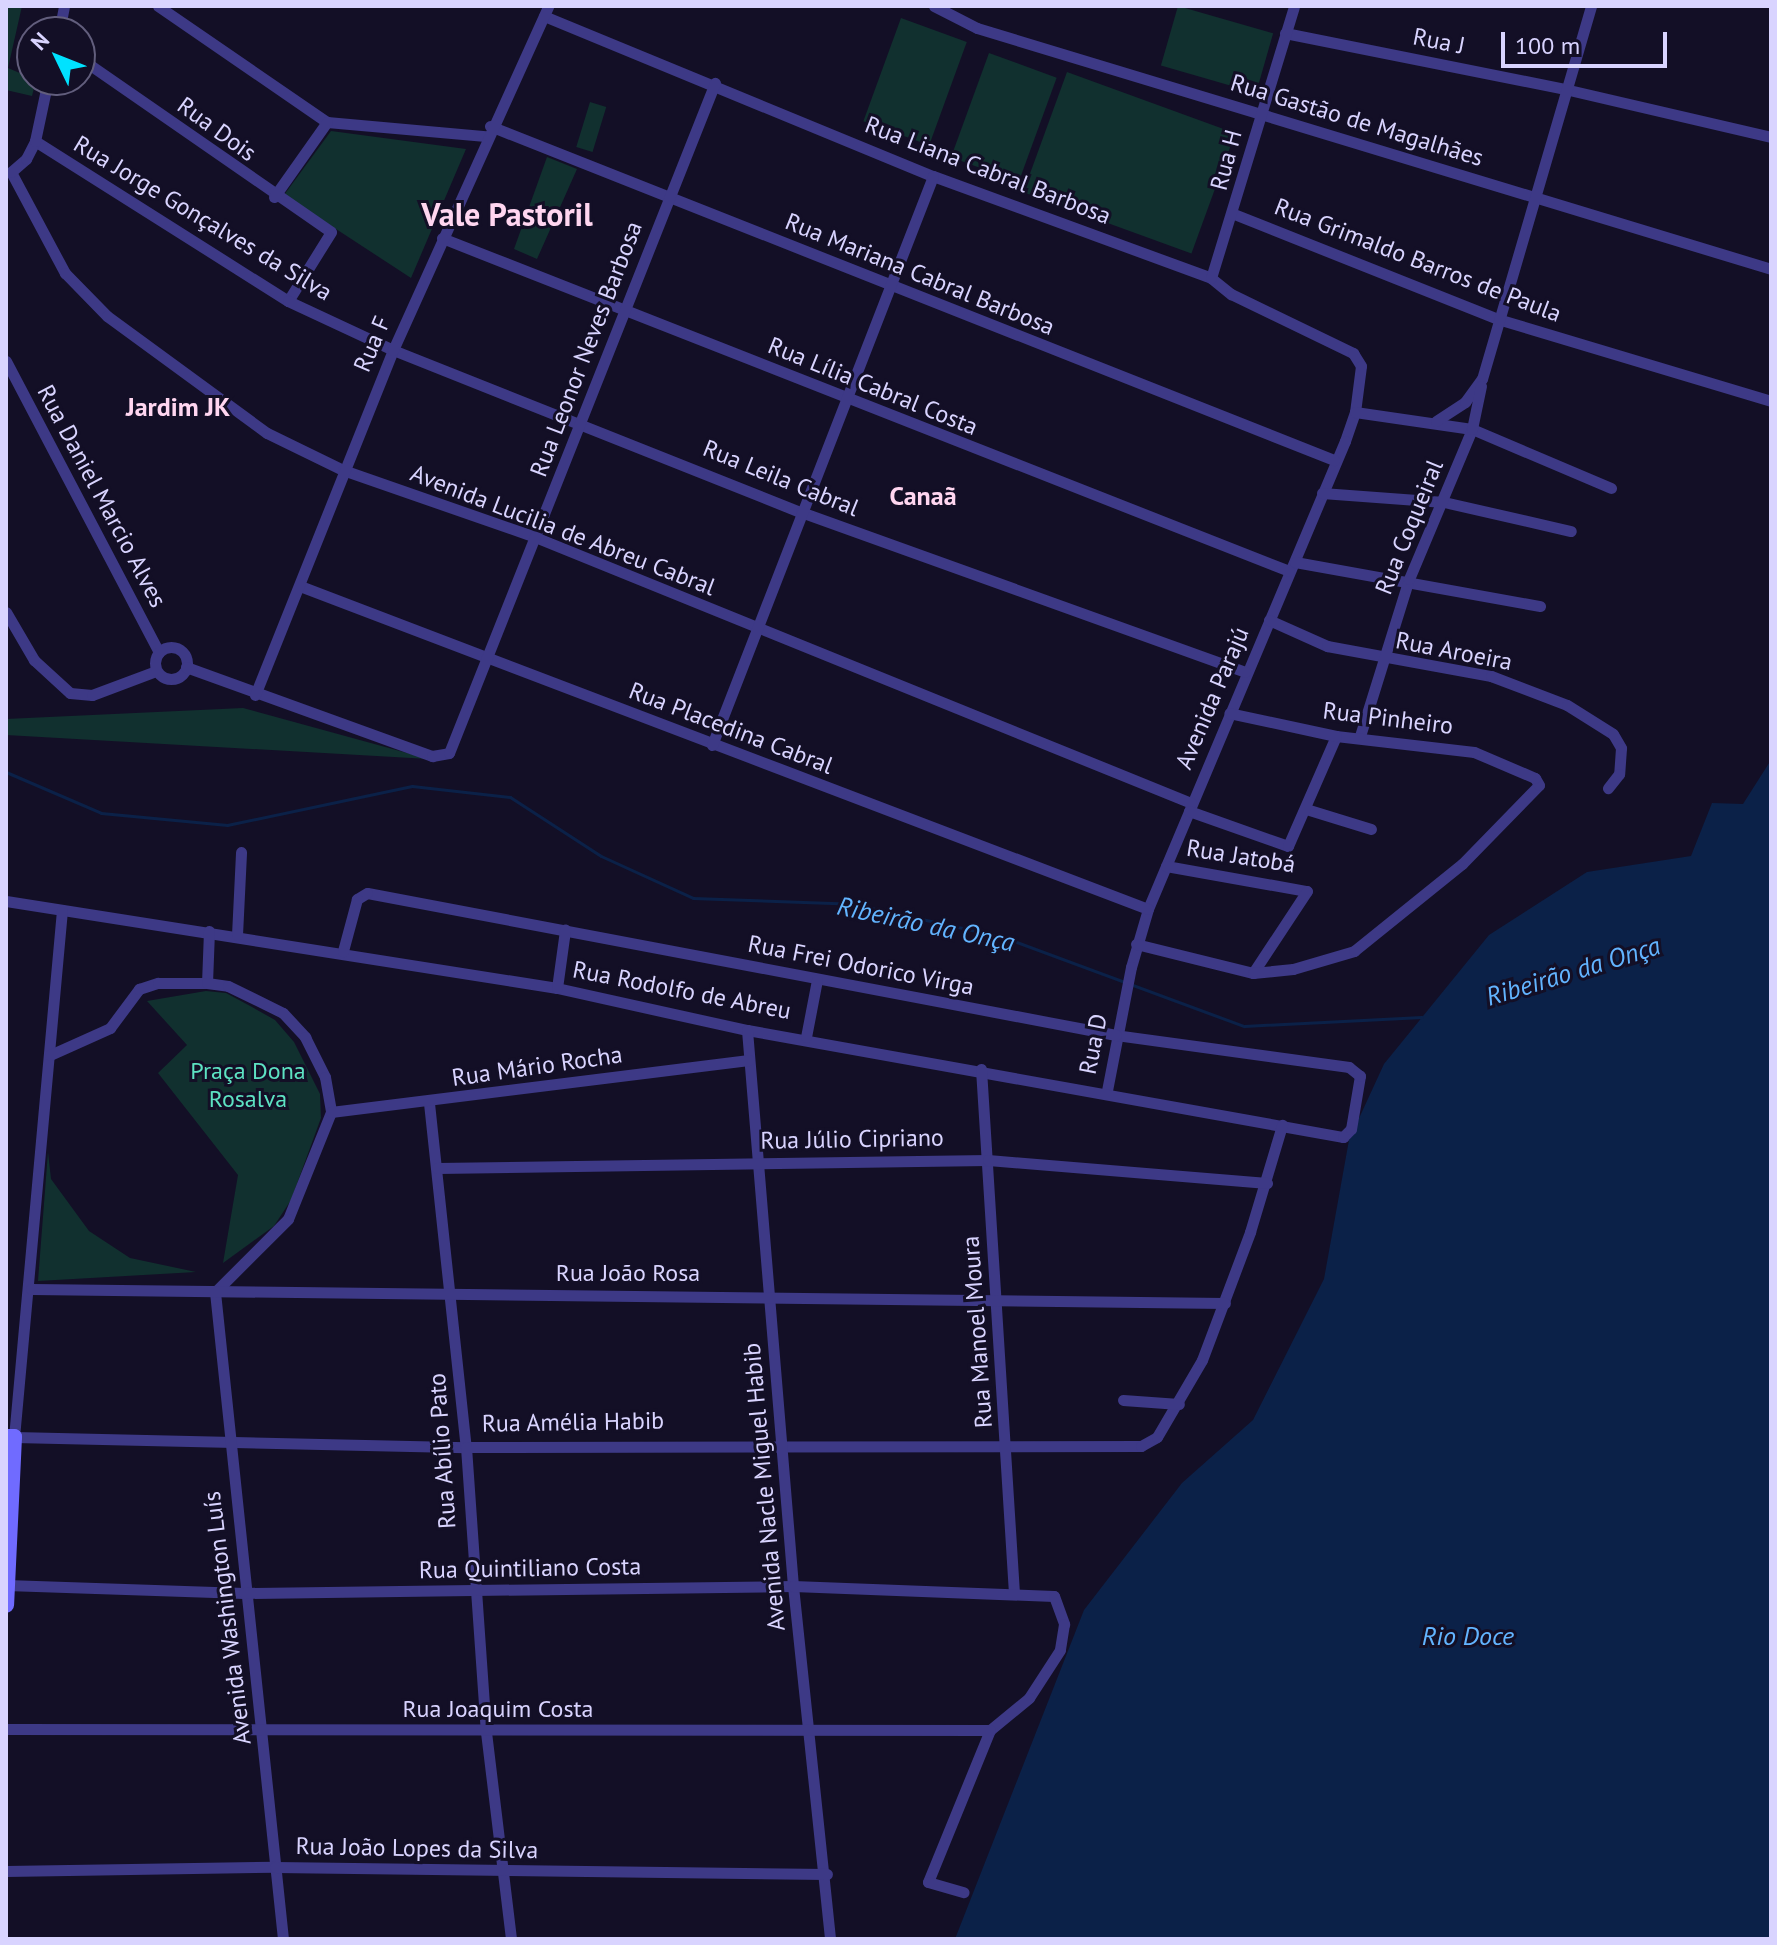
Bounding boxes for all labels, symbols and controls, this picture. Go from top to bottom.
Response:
north arrow [16,16,96,96]
scale bar [1505,16,1671,66]
street label: Rua J [1411,22,1467,60]
text: N [25,26,55,56]
text: 100 m [1515,30,1580,61]
street label: Rua Gastão de Magalhães [1227,68,1487,172]
street label: Rua Dois [172,91,262,167]
street label: Rua Liana Cabral Barbosa [861,110,1115,230]
street label: Rua H [1204,127,1248,193]
street label: Rua Jorge Gonçalves da Silva [69,129,337,307]
street label: Rua Grimaldo Barros de Paula [1271,192,1565,328]
district label: Vale Pastoril [421,195,593,233]
street label: Rua Mariana Cabral Barbosa [781,207,1059,341]
street label: Rua Leonor Neves Barbosa [524,217,648,481]
street label: Rua F [347,312,397,376]
street label: Rua Lília Cabral Costa [764,331,982,441]
street label: Rua Daniel Marcio Alves [31,380,173,612]
district label: Jardim JK [126,391,230,423]
street label: Rua Leila Cabral [699,434,863,522]
street label: Rua Coqueiral [1369,456,1449,598]
street label: Avenida Lucilia de Abreu Cabral [406,458,720,602]
district label: Canaã [889,480,957,512]
street label: Avenida Parajú [1169,623,1255,773]
street label: Rua Aroeira [1393,626,1515,676]
street label: Rua Placedina Cabral [625,676,837,780]
street label: Rua Pinheiro [1321,696,1455,740]
street label: Rua Jatobá [1185,833,1297,879]
water label: Ribeirão da Onça [834,890,1018,958]
street label: Rua Frei Odorico Virga [745,929,977,1001]
water label: Ribeirão da Onça [1482,930,1664,1012]
street label: Rua Rodolfo de Abreu [570,955,794,1025]
street label: Rua D [1073,1011,1113,1077]
street label: Rua Mário Rocha [450,1040,624,1092]
park label: Praça Dona Rosalva [190,1057,306,1113]
street label: Rua Júlio Cipriano [760,1123,944,1155]
street label: Rua Manoel Moura [956,1235,998,1429]
street label: Rua João Rosa [556,1259,700,1287]
street label: Avenida Nacle Miguel Habib [737,1342,791,1632]
street label: Rua Abílio Pato [422,1372,462,1530]
street label: Rua Amélia Habib [481,1406,665,1438]
street label: Avenida Washington Luís [197,1489,257,1747]
street label: Rua Quintiliano Costa [419,1552,641,1584]
water label: Rio Doce [1422,1620,1514,1652]
street label: Rua Joaquim Costa [402,1695,594,1723]
street label: Rua João Lopes da Silva [295,1831,539,1865]

